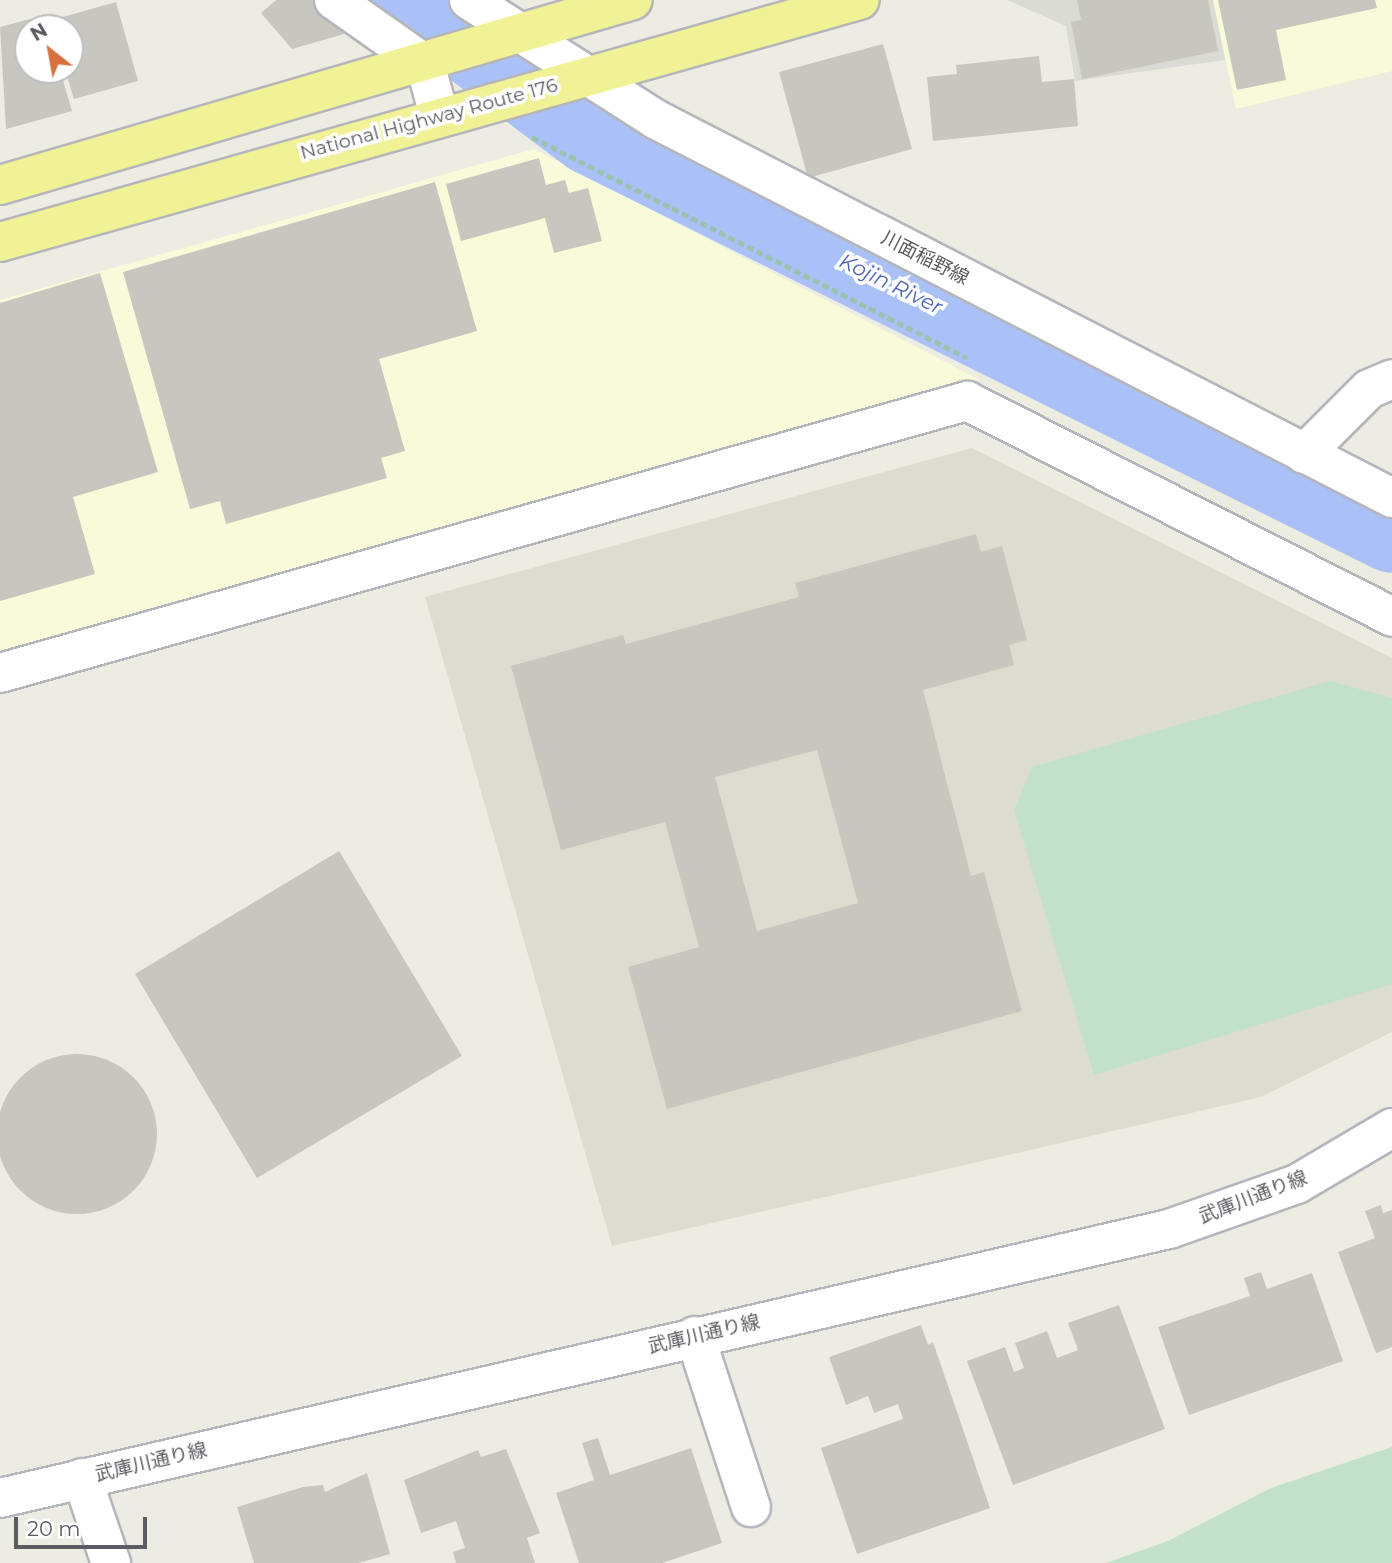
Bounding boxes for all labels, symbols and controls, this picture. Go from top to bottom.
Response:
north arrow [14,14,84,84]
text: N [26,18,51,46]
street label: National Highway Route 176 [298,74,560,164]
street label: 川面稲野線 [878,226,972,290]
water label: Kojin River [835,248,947,320]
street label: 武庫川通り線 [1196,1166,1310,1228]
street label: 武庫川通り線 [646,1310,762,1358]
street label: 武庫川通り線 [93,1438,209,1486]
scale bar [18,1504,150,1548]
text: 20 m [27,1516,81,1541]

